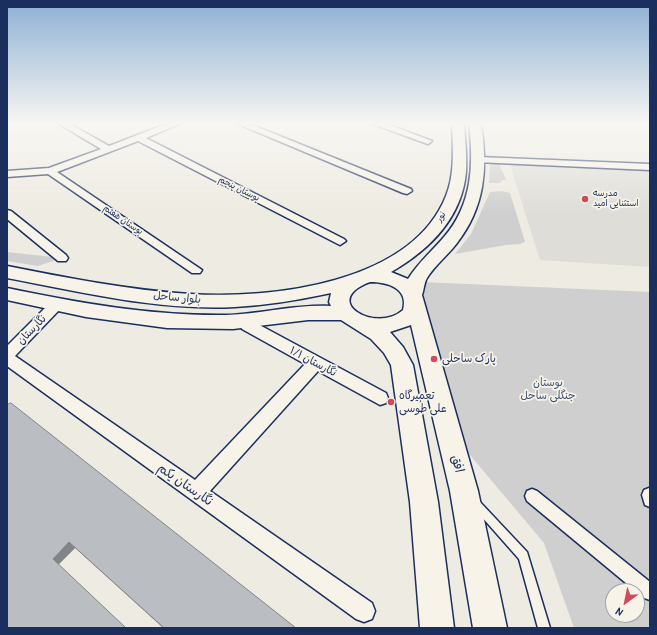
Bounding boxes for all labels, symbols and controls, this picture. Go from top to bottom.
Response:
street label: بوستان پنجم [217,174,261,204]
place label: مدرسه استثنایی امید [593,189,639,210]
marker: مدرسه استثنایی امید [580,194,590,204]
street label: بوستان هفتم [101,203,145,237]
street label: نور [434,210,448,224]
street label: بلوار ساحل [153,289,201,307]
street label: نگارستان [15,312,49,348]
street label: نگارستان ۱/۱ [287,344,339,380]
place label: پارک ساحلی [442,352,496,366]
marker: پارک ساحلی [429,354,439,364]
park label: بوستان جنگلی ساحل [520,376,576,402]
place label: تعمیرگاه علی طوسی [399,389,447,415]
marker: تعمیرگاه علی طوسی [386,397,396,407]
street label: افق [447,454,467,474]
street label: نگارستان یکم [154,460,216,510]
north arrow [605,583,645,623]
text: N [613,605,625,620]

